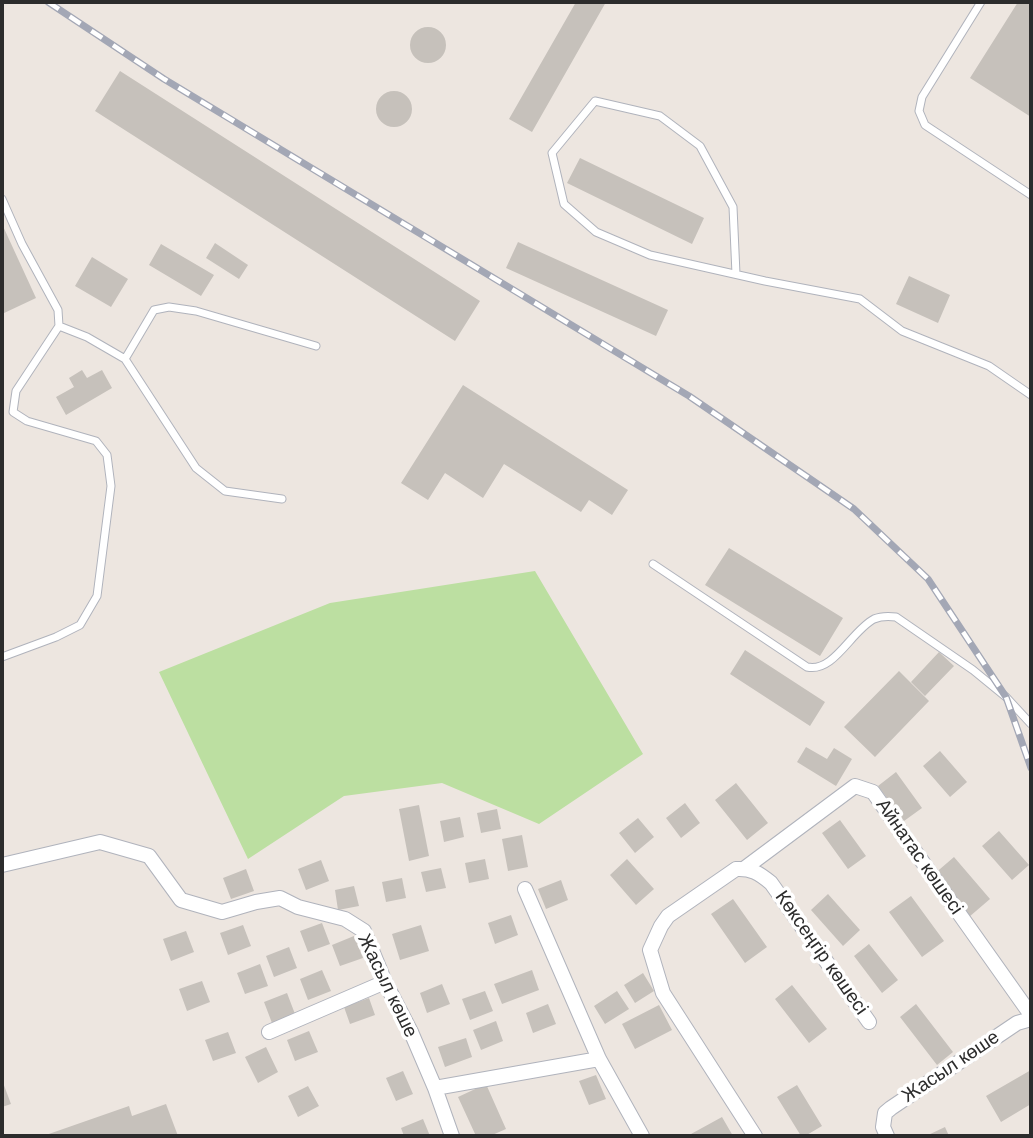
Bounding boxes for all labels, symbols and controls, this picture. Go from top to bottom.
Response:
street label: Айнатас көшесі [871,795,967,919]
street label: Көксеңгір көшесі [770,887,872,1019]
street label: Жасыл көше [352,930,422,1042]
street label: Жасыл көше [898,1026,1004,1108]

